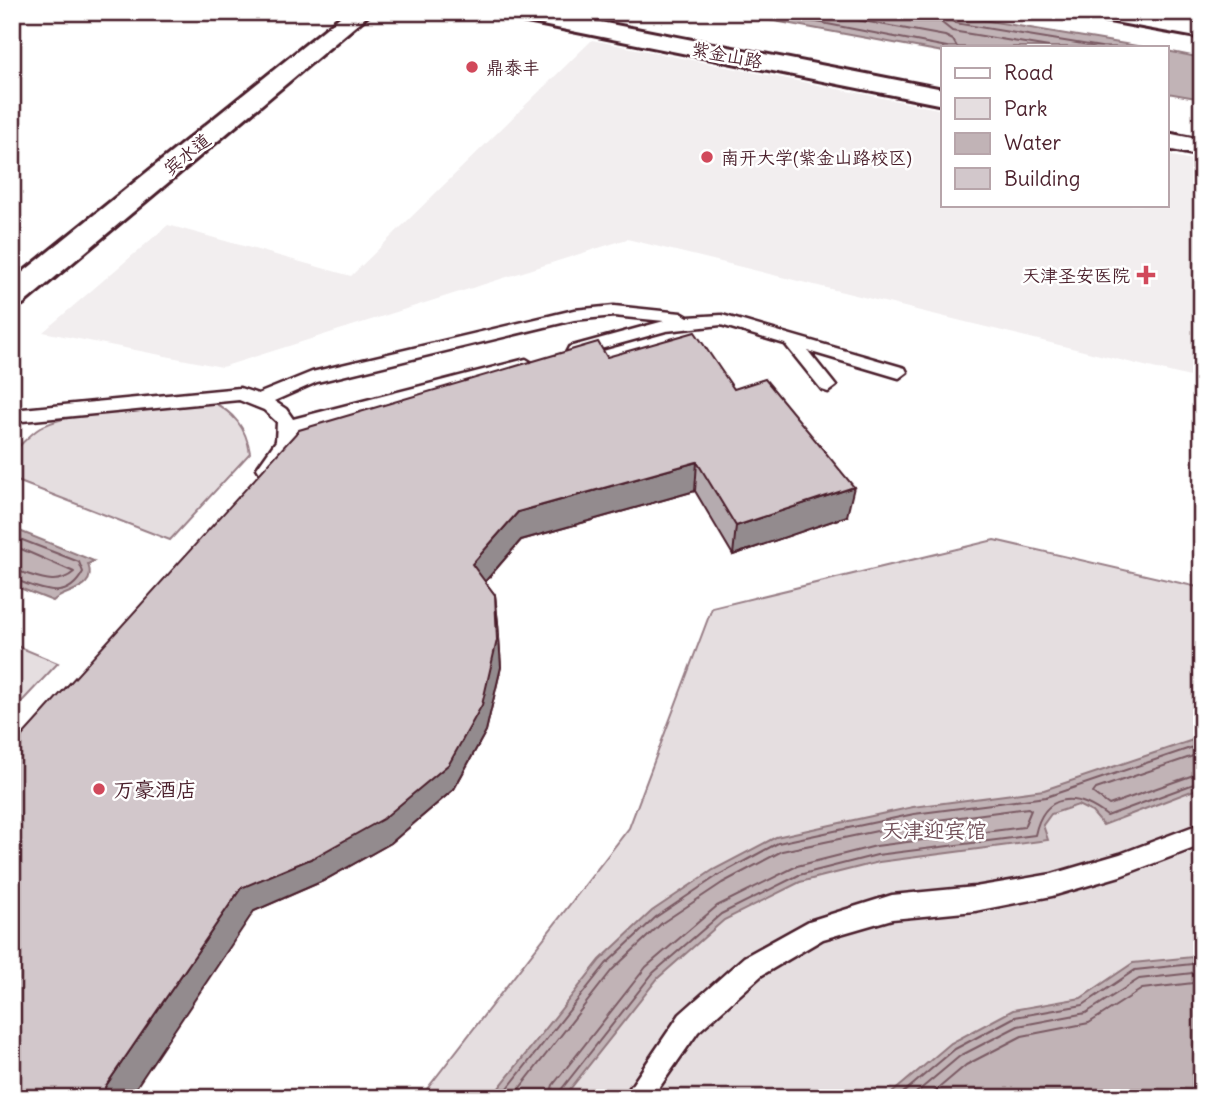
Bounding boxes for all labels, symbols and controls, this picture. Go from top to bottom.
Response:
street label: 紫金山路 [689,37,765,73]
legend [941,46,1168,206]
place label: 鼎泰丰 [486,56,540,79]
marker: 鼎泰丰 [464,59,480,75]
text: Road [1004,59,1053,86]
text: Park [1004,95,1047,122]
street label: 宾水道 [159,128,215,180]
text: Water [1004,129,1062,156]
place label: 南开大学(紫金山路校区) [721,146,912,169]
marker: 南开大学(紫金山路校区) [699,149,715,165]
text: Building [1004,165,1080,192]
place label: 天津圣安医院 [1022,264,1130,287]
marker: 天津圣安医院 [1136,265,1156,285]
place label: 万豪酒店 [113,776,197,803]
marker: 万豪酒店 [91,781,107,797]
park label: 天津迎宾馆 [882,817,987,844]

